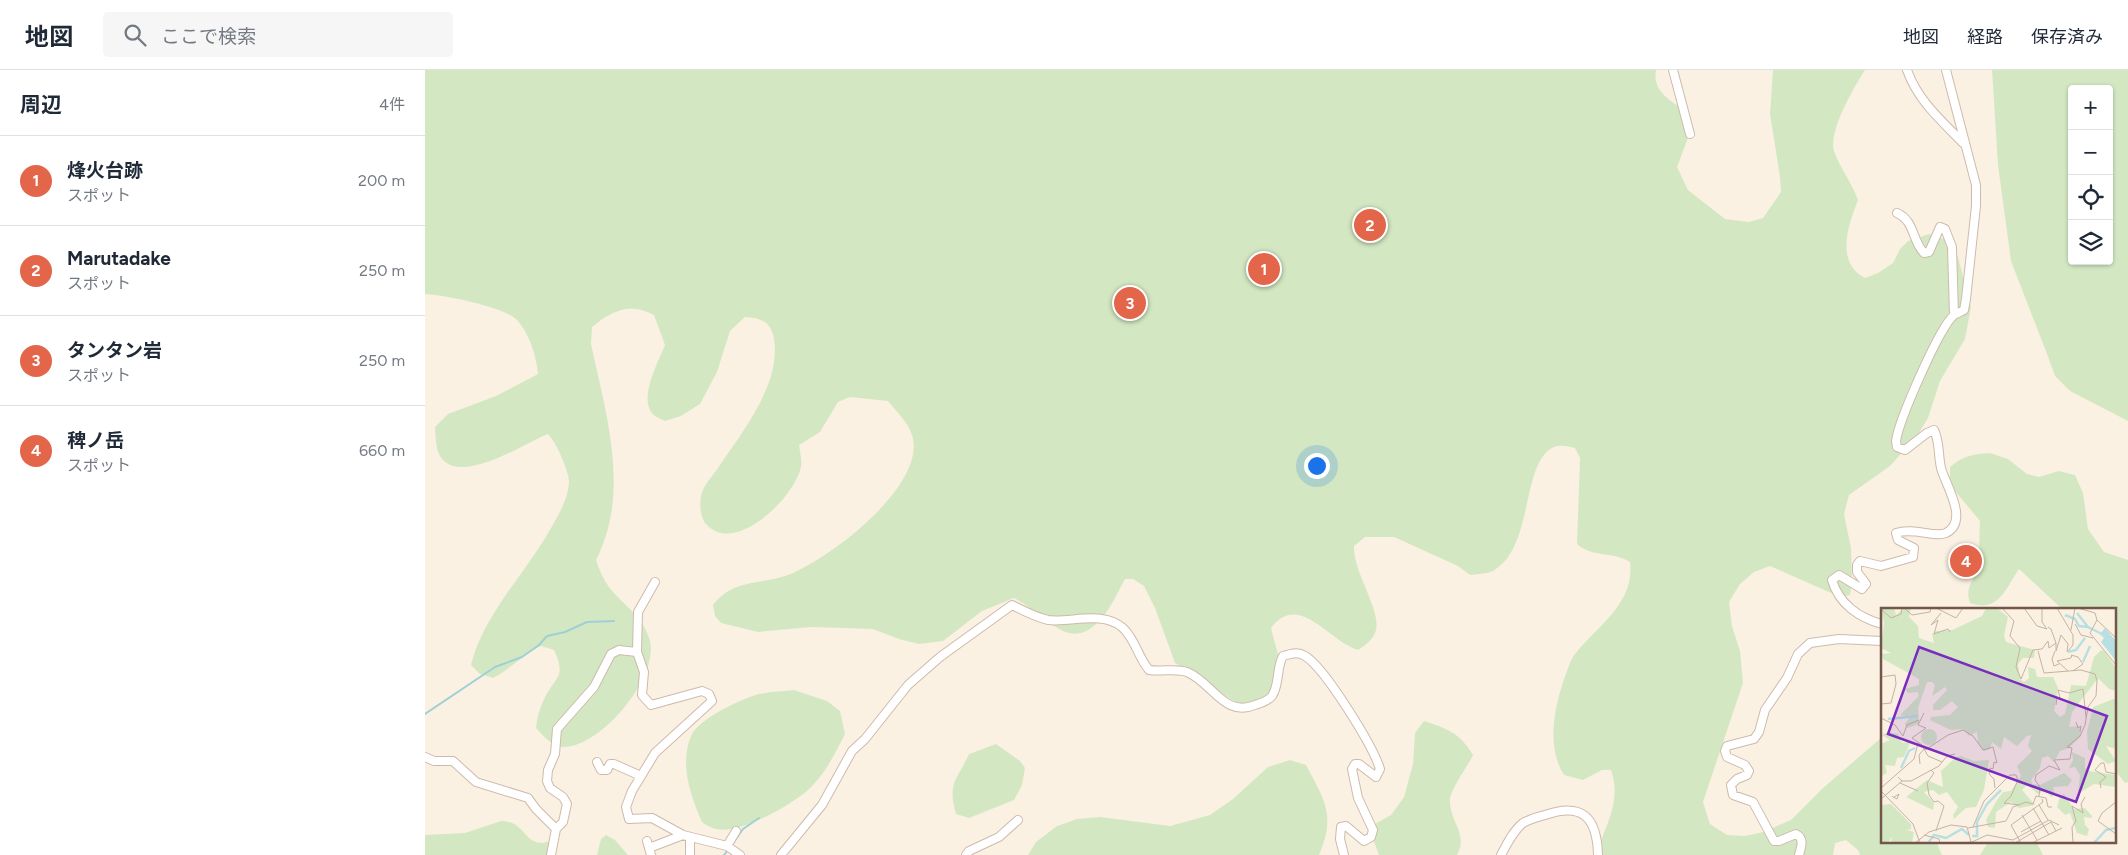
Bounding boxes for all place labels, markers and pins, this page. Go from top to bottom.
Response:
pin: 2 [1354,206,1386,244]
pin: 1 [1248,250,1280,288]
pin: 3 [1114,284,1146,322]
pin: 4 [1950,542,1982,580]

